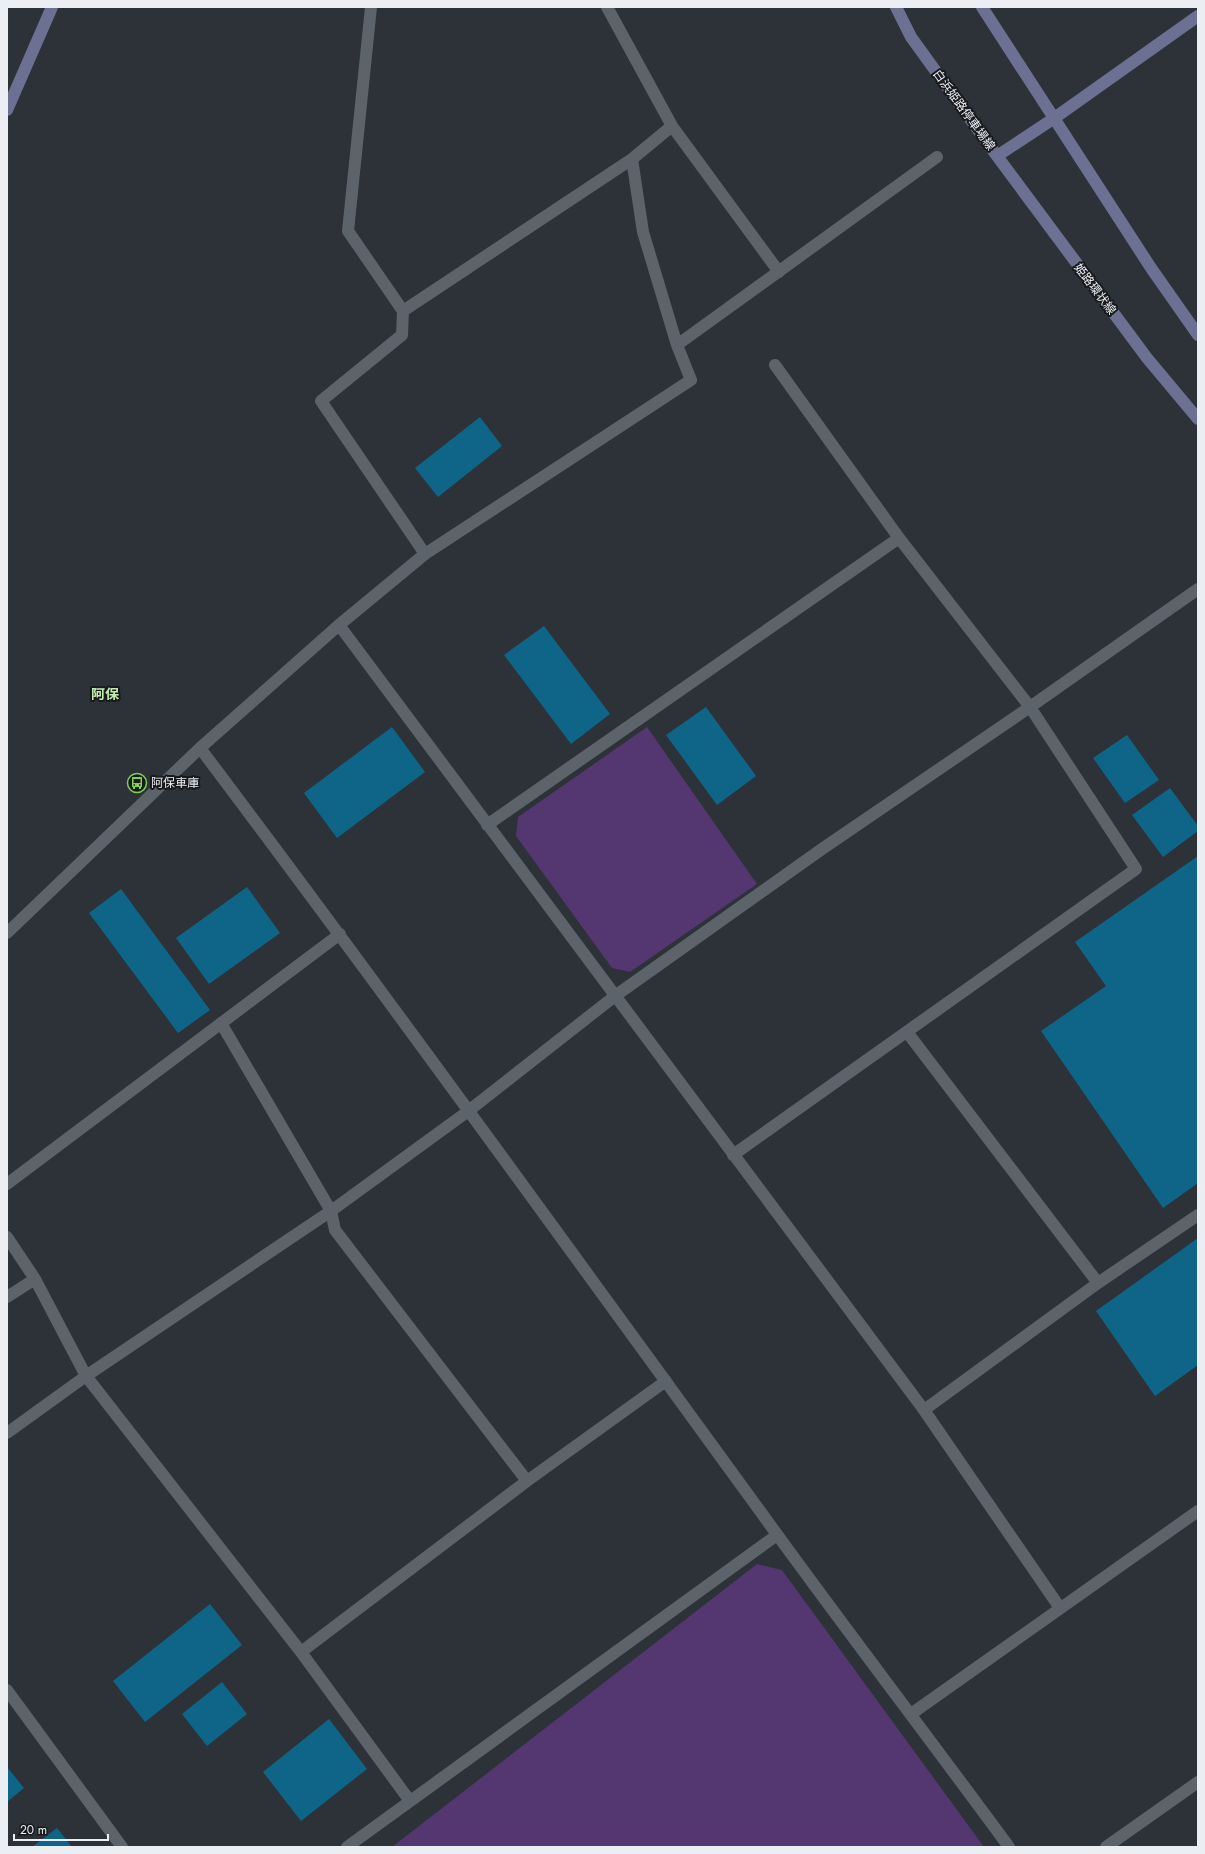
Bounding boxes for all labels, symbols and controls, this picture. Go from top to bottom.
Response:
street label: 白浜姫路停車場線 [929,66,999,154]
street label: 姫路環状線 [1070,260,1120,318]
district label: 阿保 [91,684,119,704]
bus stop icon: 阿保車庫 [126,772,148,794]
place label: 阿保車庫 [151,774,199,792]
scale bar [14,1816,108,1842]
text: 20 m [20,1821,47,1839]

